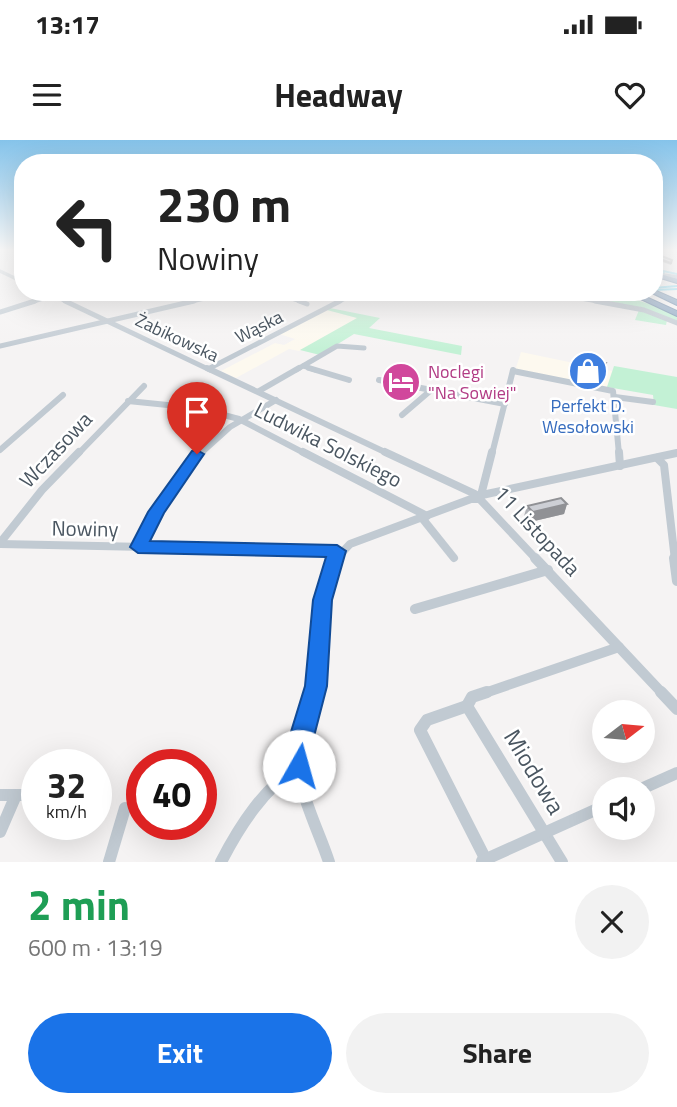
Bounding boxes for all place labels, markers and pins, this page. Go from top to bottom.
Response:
shop icon: Perfekt D. Wesołowski [567,350,609,392]
place label: Noclegi "Na Sowiej" [428,358,516,406]
hotel icon: Noclegi "Na Sowiej" [380,361,422,403]
pin [167,382,227,454]
place label: Perfekt D. Wesołowski [542,392,634,440]

